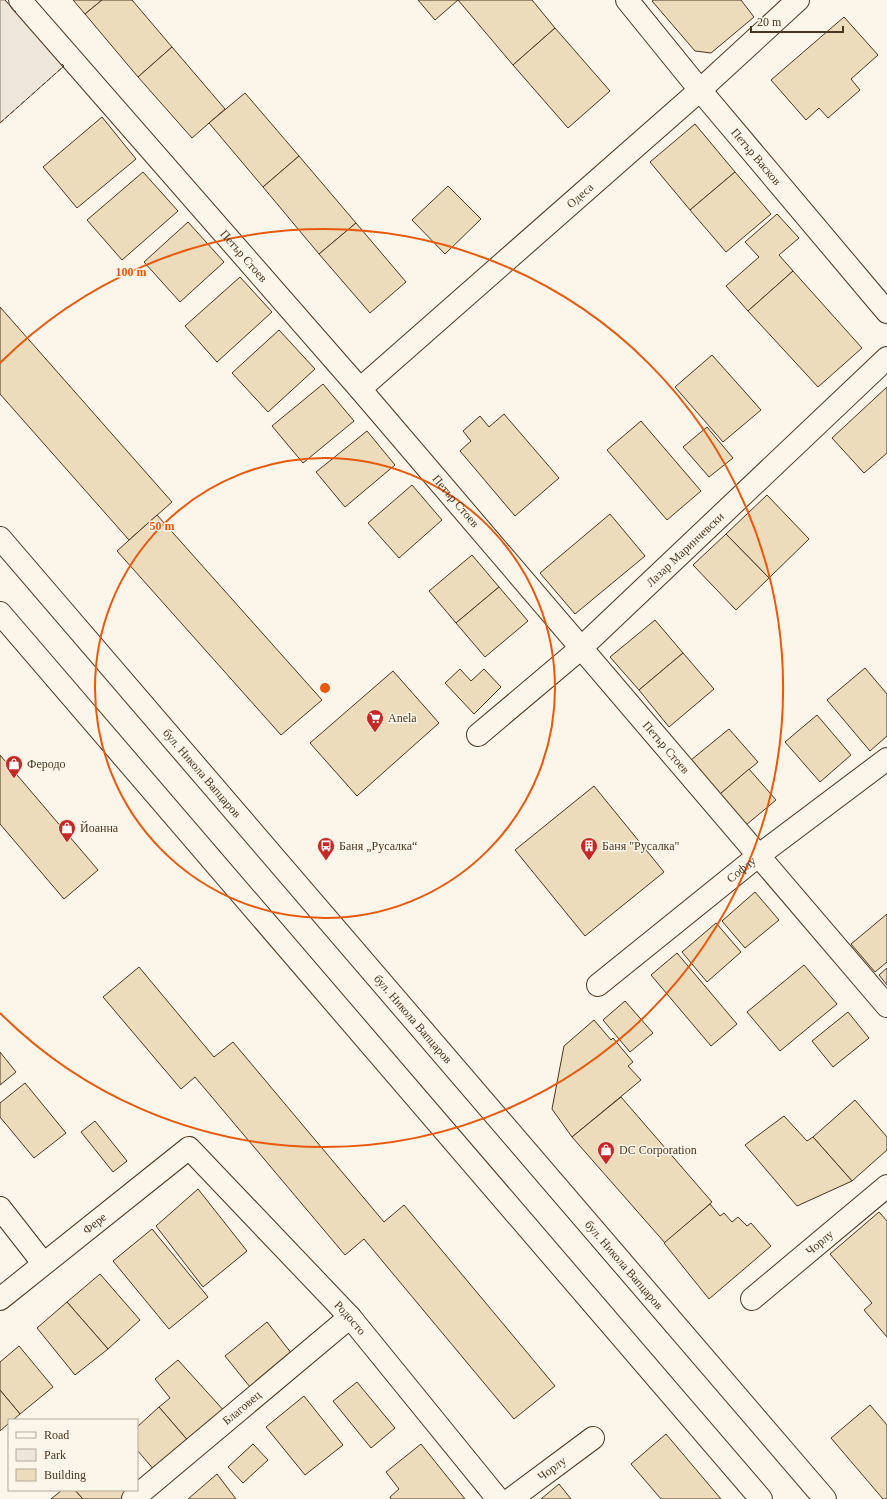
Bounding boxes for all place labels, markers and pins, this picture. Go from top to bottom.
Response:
centre of rings [318,681,332,695]
supermarket icon: Anela [365,708,385,733]
place label: Anela [388,711,417,725]
shop icon: Феродо [4,754,24,779]
place label: Феродо [27,757,66,771]
shop icon: Йоанна [57,818,77,843]
place label: Йоанна [80,821,119,835]
bus stop icon: Баня „Русалка“ [316,836,336,861]
building icon: Баня "Русалка" [579,836,599,861]
place label: Баня „Русалка“ [339,839,417,853]
place label: Баня "Русалка" [602,839,680,853]
shop icon: DC Corporation [596,1140,616,1165]
place label: DC Corporation [619,1143,697,1157]

